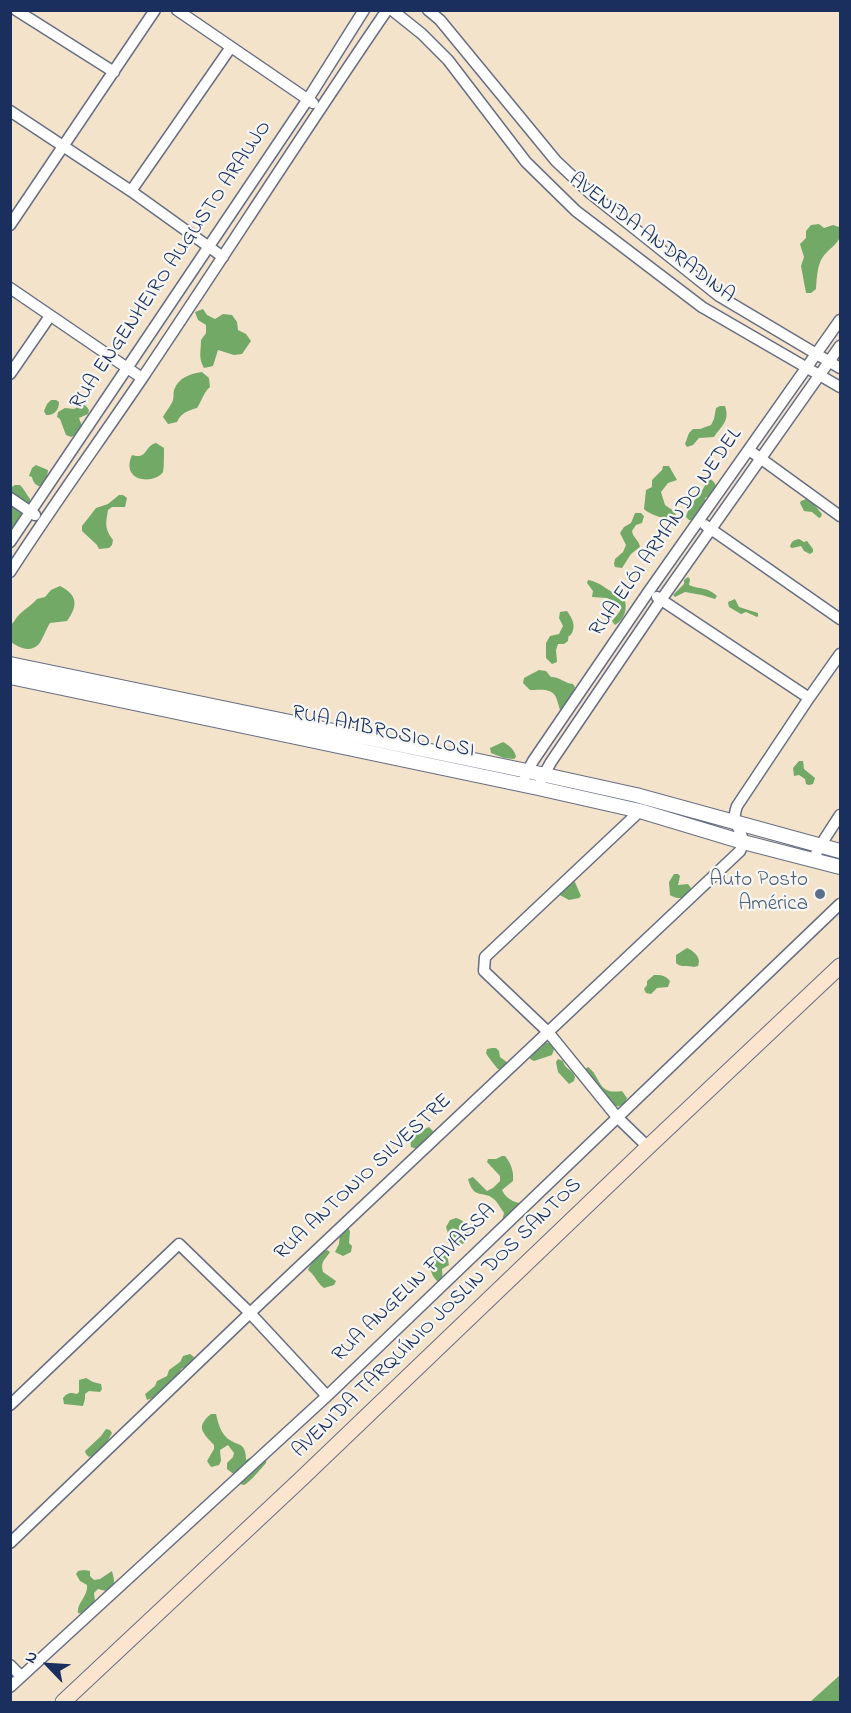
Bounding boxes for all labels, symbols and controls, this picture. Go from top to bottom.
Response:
street label: RUA ENGENHEIRO AUGUSTO ARAUJO [66,117,278,415]
street label: AVENIDA ANDRADINA [563,168,739,310]
street label: RUA ELÓI ARMANDO NEDEL [585,424,749,642]
street label: RUA AMBROSIO LOSI [289,701,477,765]
place label: Auto Posto América [709,869,808,919]
marker: Auto Posto América [813,887,827,901]
street label: RUA ANTONIO SILVESTRE [270,1089,458,1267]
street label: AVENIDA TARQUÍNIO JOSLIN DOS SANTOS [288,1174,588,1464]
street label: RUA ANGELIN FAVASSA [328,1199,502,1369]
north arrow [18,1635,78,1695]
text: N [19,1647,45,1667]

